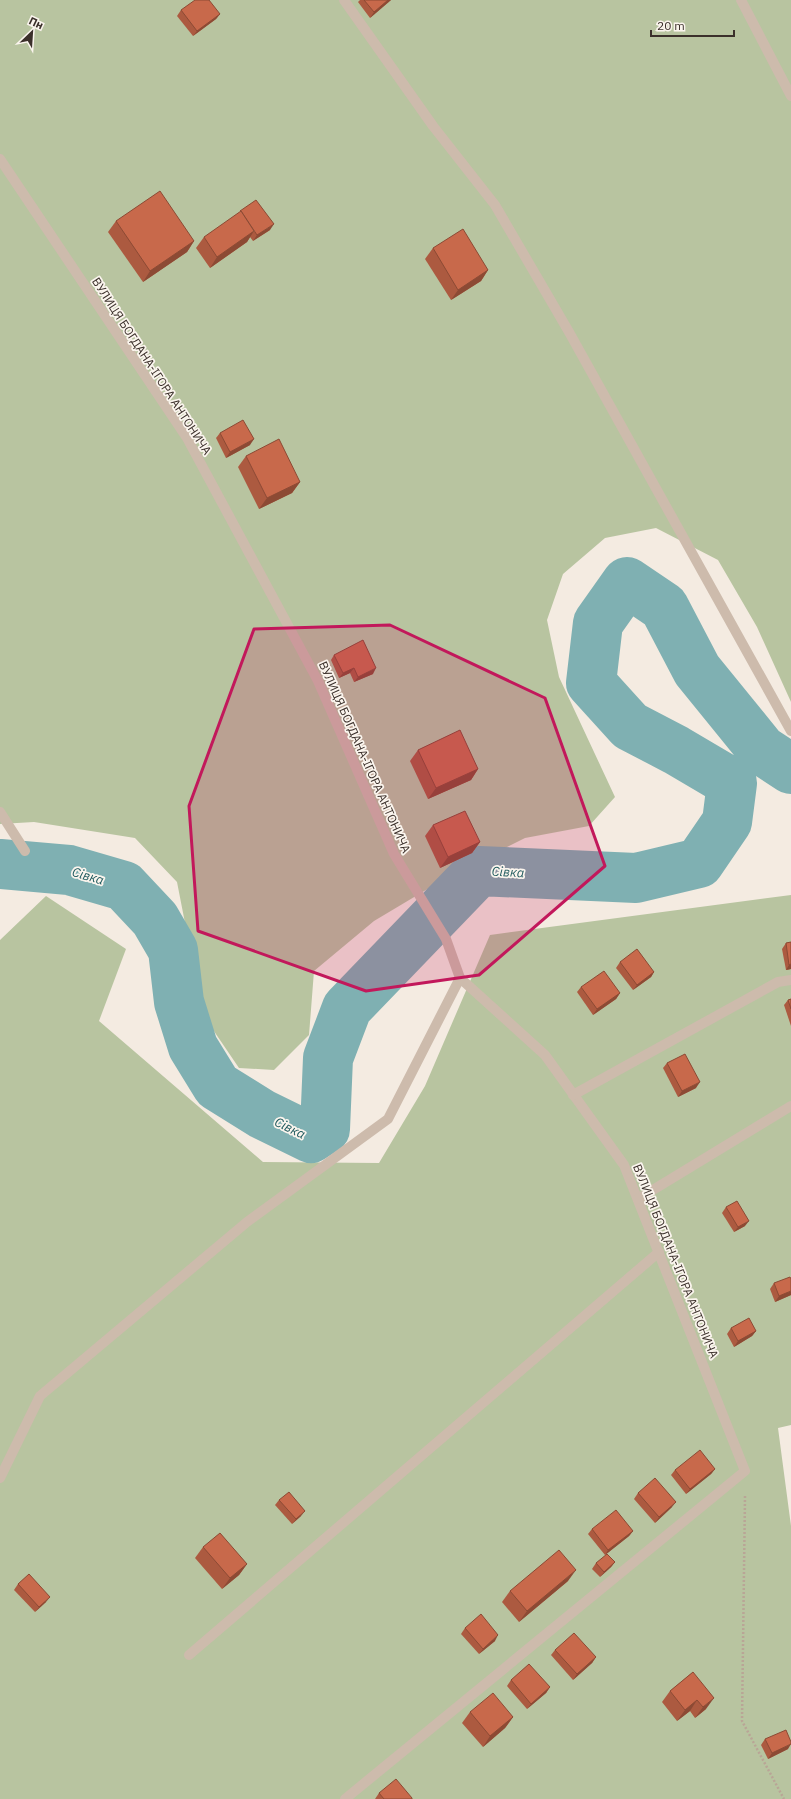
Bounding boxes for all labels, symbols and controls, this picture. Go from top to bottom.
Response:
north arrow [12,12,52,52]
scale bar [651,12,734,38]
text: Пн [27,14,46,32]
text: 20 m [657,18,685,33]
street label: ВУЛИЦЯ БОГДАНА-ІГОРА АНТОНИЧА [89,275,215,458]
street label: ВУЛИЦЯ БОГДАНА-ІГОРА АНТОНИЧА [316,659,414,855]
water label: Сівка [70,863,106,889]
water label: Сівка [491,863,525,881]
water label: Сівка [272,1113,308,1143]
street label: ВУЛИЦЯ БОГДАНА-ІГОРА АНТОНИЧА [630,1162,722,1361]

